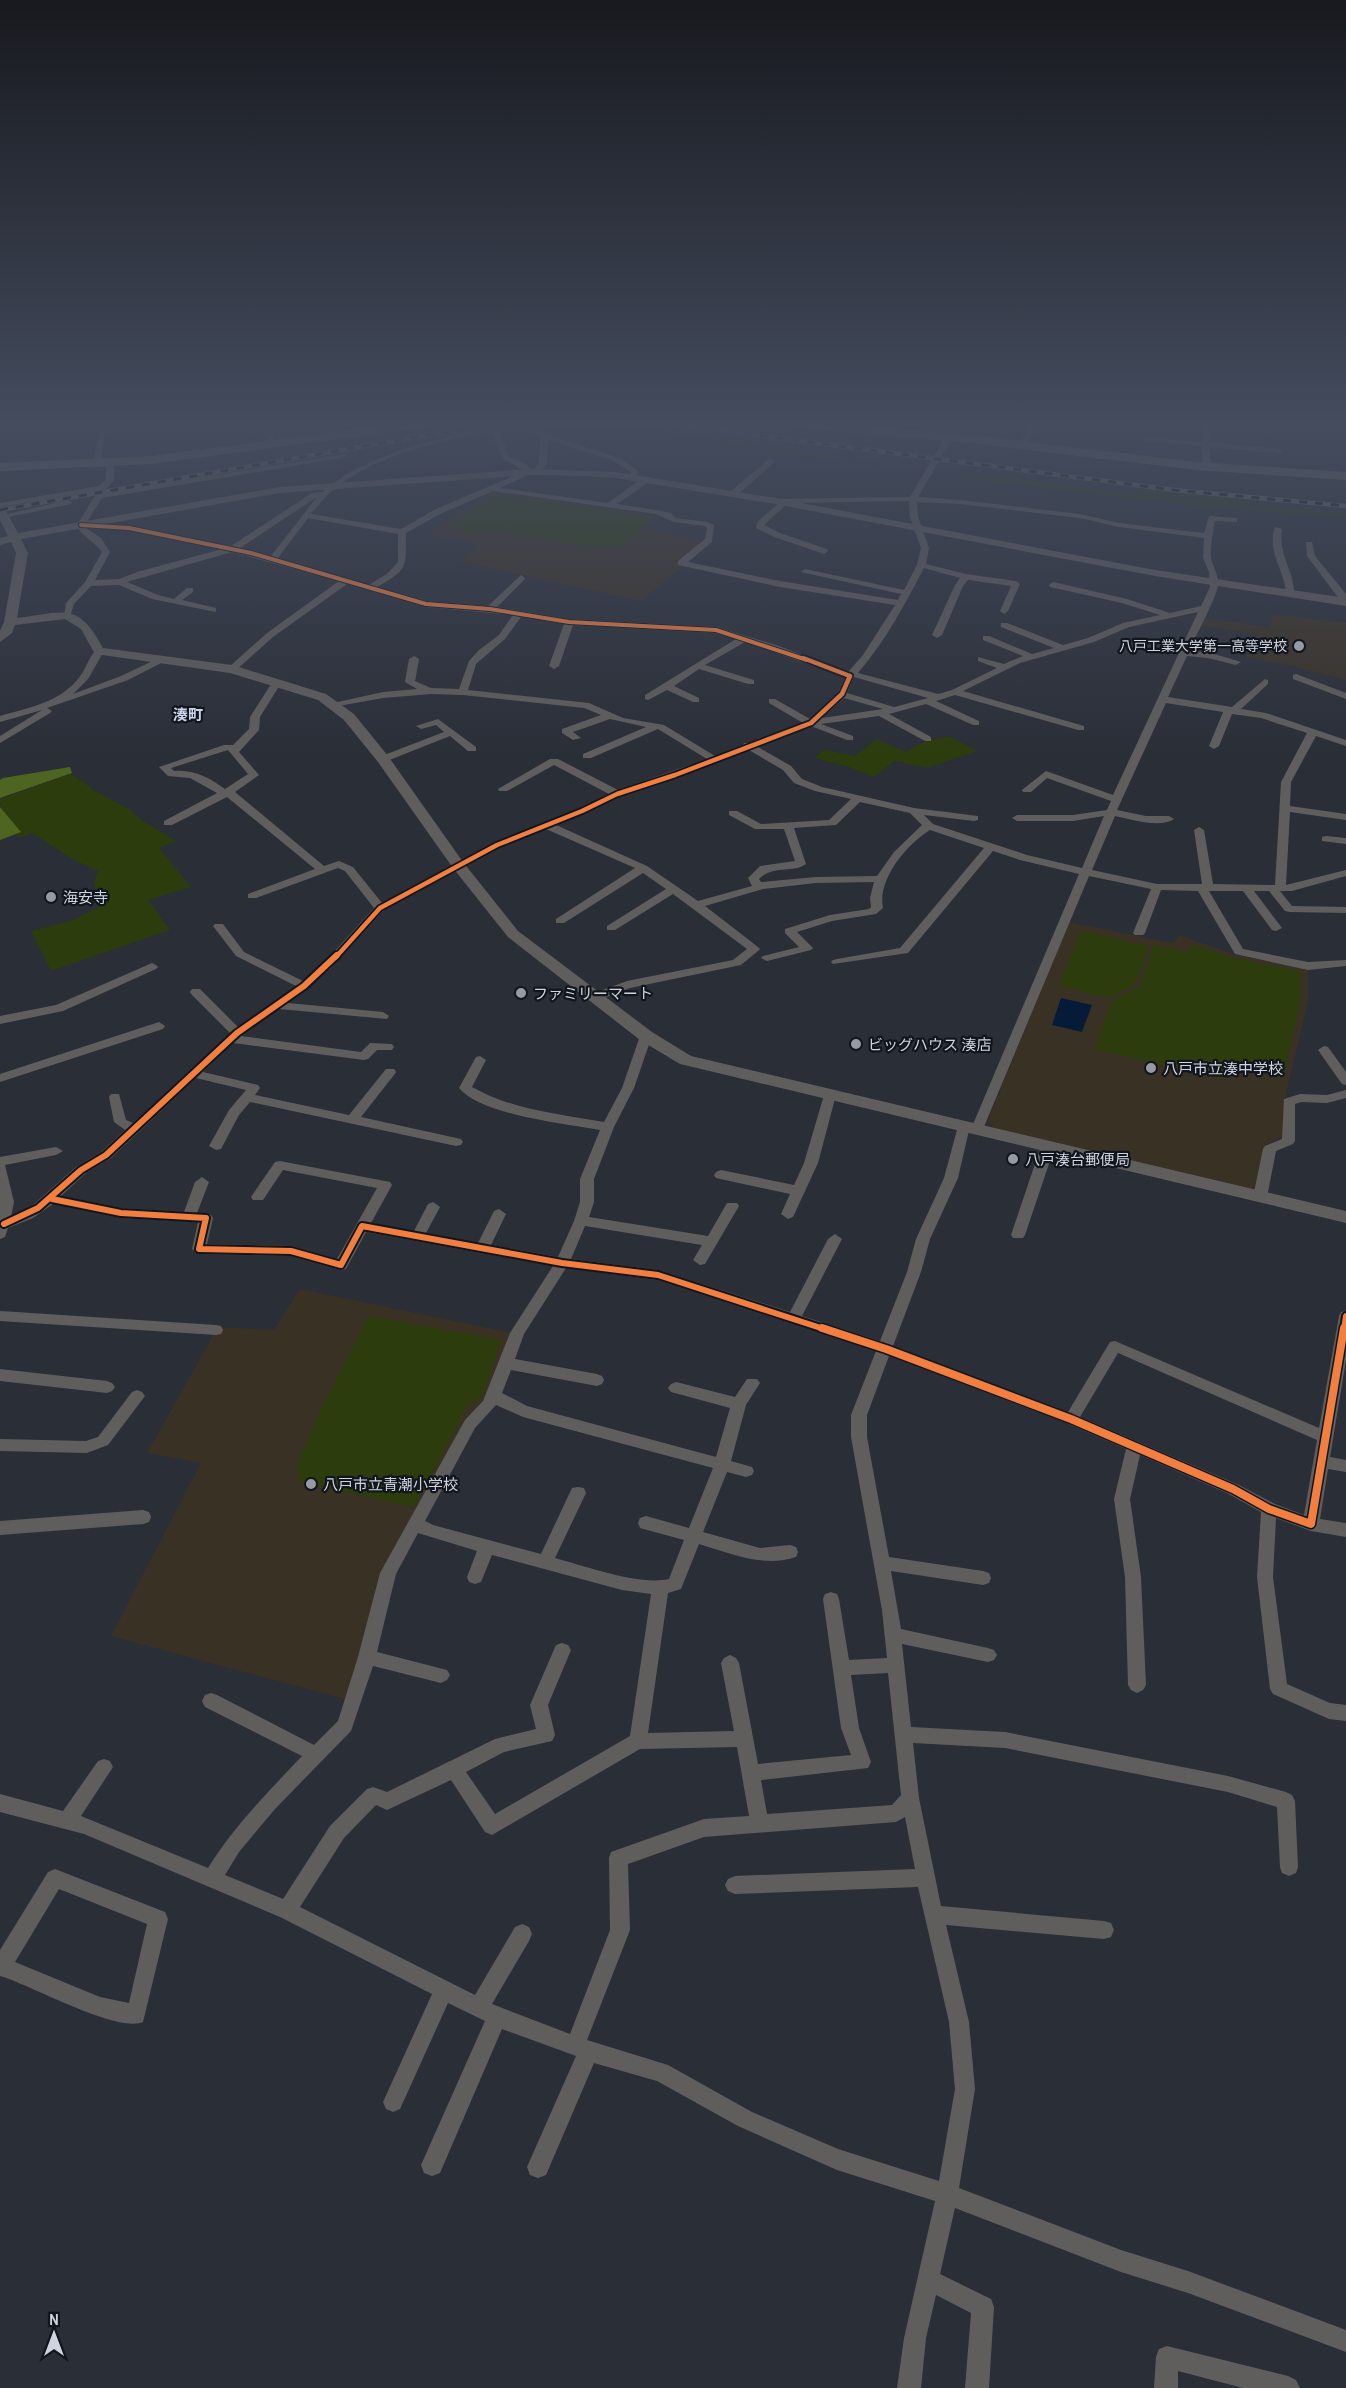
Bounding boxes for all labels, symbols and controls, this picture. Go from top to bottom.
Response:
place label: 八戸工業大学第一高等学校 [1119,637,1287,655]
marker: 八戸工業大学第一高等学校 [1292,639,1306,653]
district label: 湊町 [173,704,203,725]
place label: 海安寺 [63,887,108,908]
marker: 海安寺 [44,890,58,904]
place label: ファミリーマート [533,983,653,1004]
marker: ファミリーマート [514,986,528,1000]
place label: ビッグハウス 湊店 [868,1034,991,1055]
marker: ビッグハウス 湊店 [849,1037,863,1051]
place label: 八戸市立湊中学校 [1163,1058,1283,1079]
marker: 八戸市立湊中学校 [1144,1061,1158,1075]
place label: 八戸湊台郵便局 [1025,1149,1130,1170]
marker: 八戸湊台郵便局 [1006,1152,1020,1166]
place label: 八戸市立青潮小学校 [323,1474,458,1495]
marker: 八戸市立青潮小学校 [304,1477,318,1491]
north arrow [24,2304,84,2364]
text: N [49,2308,59,2330]

